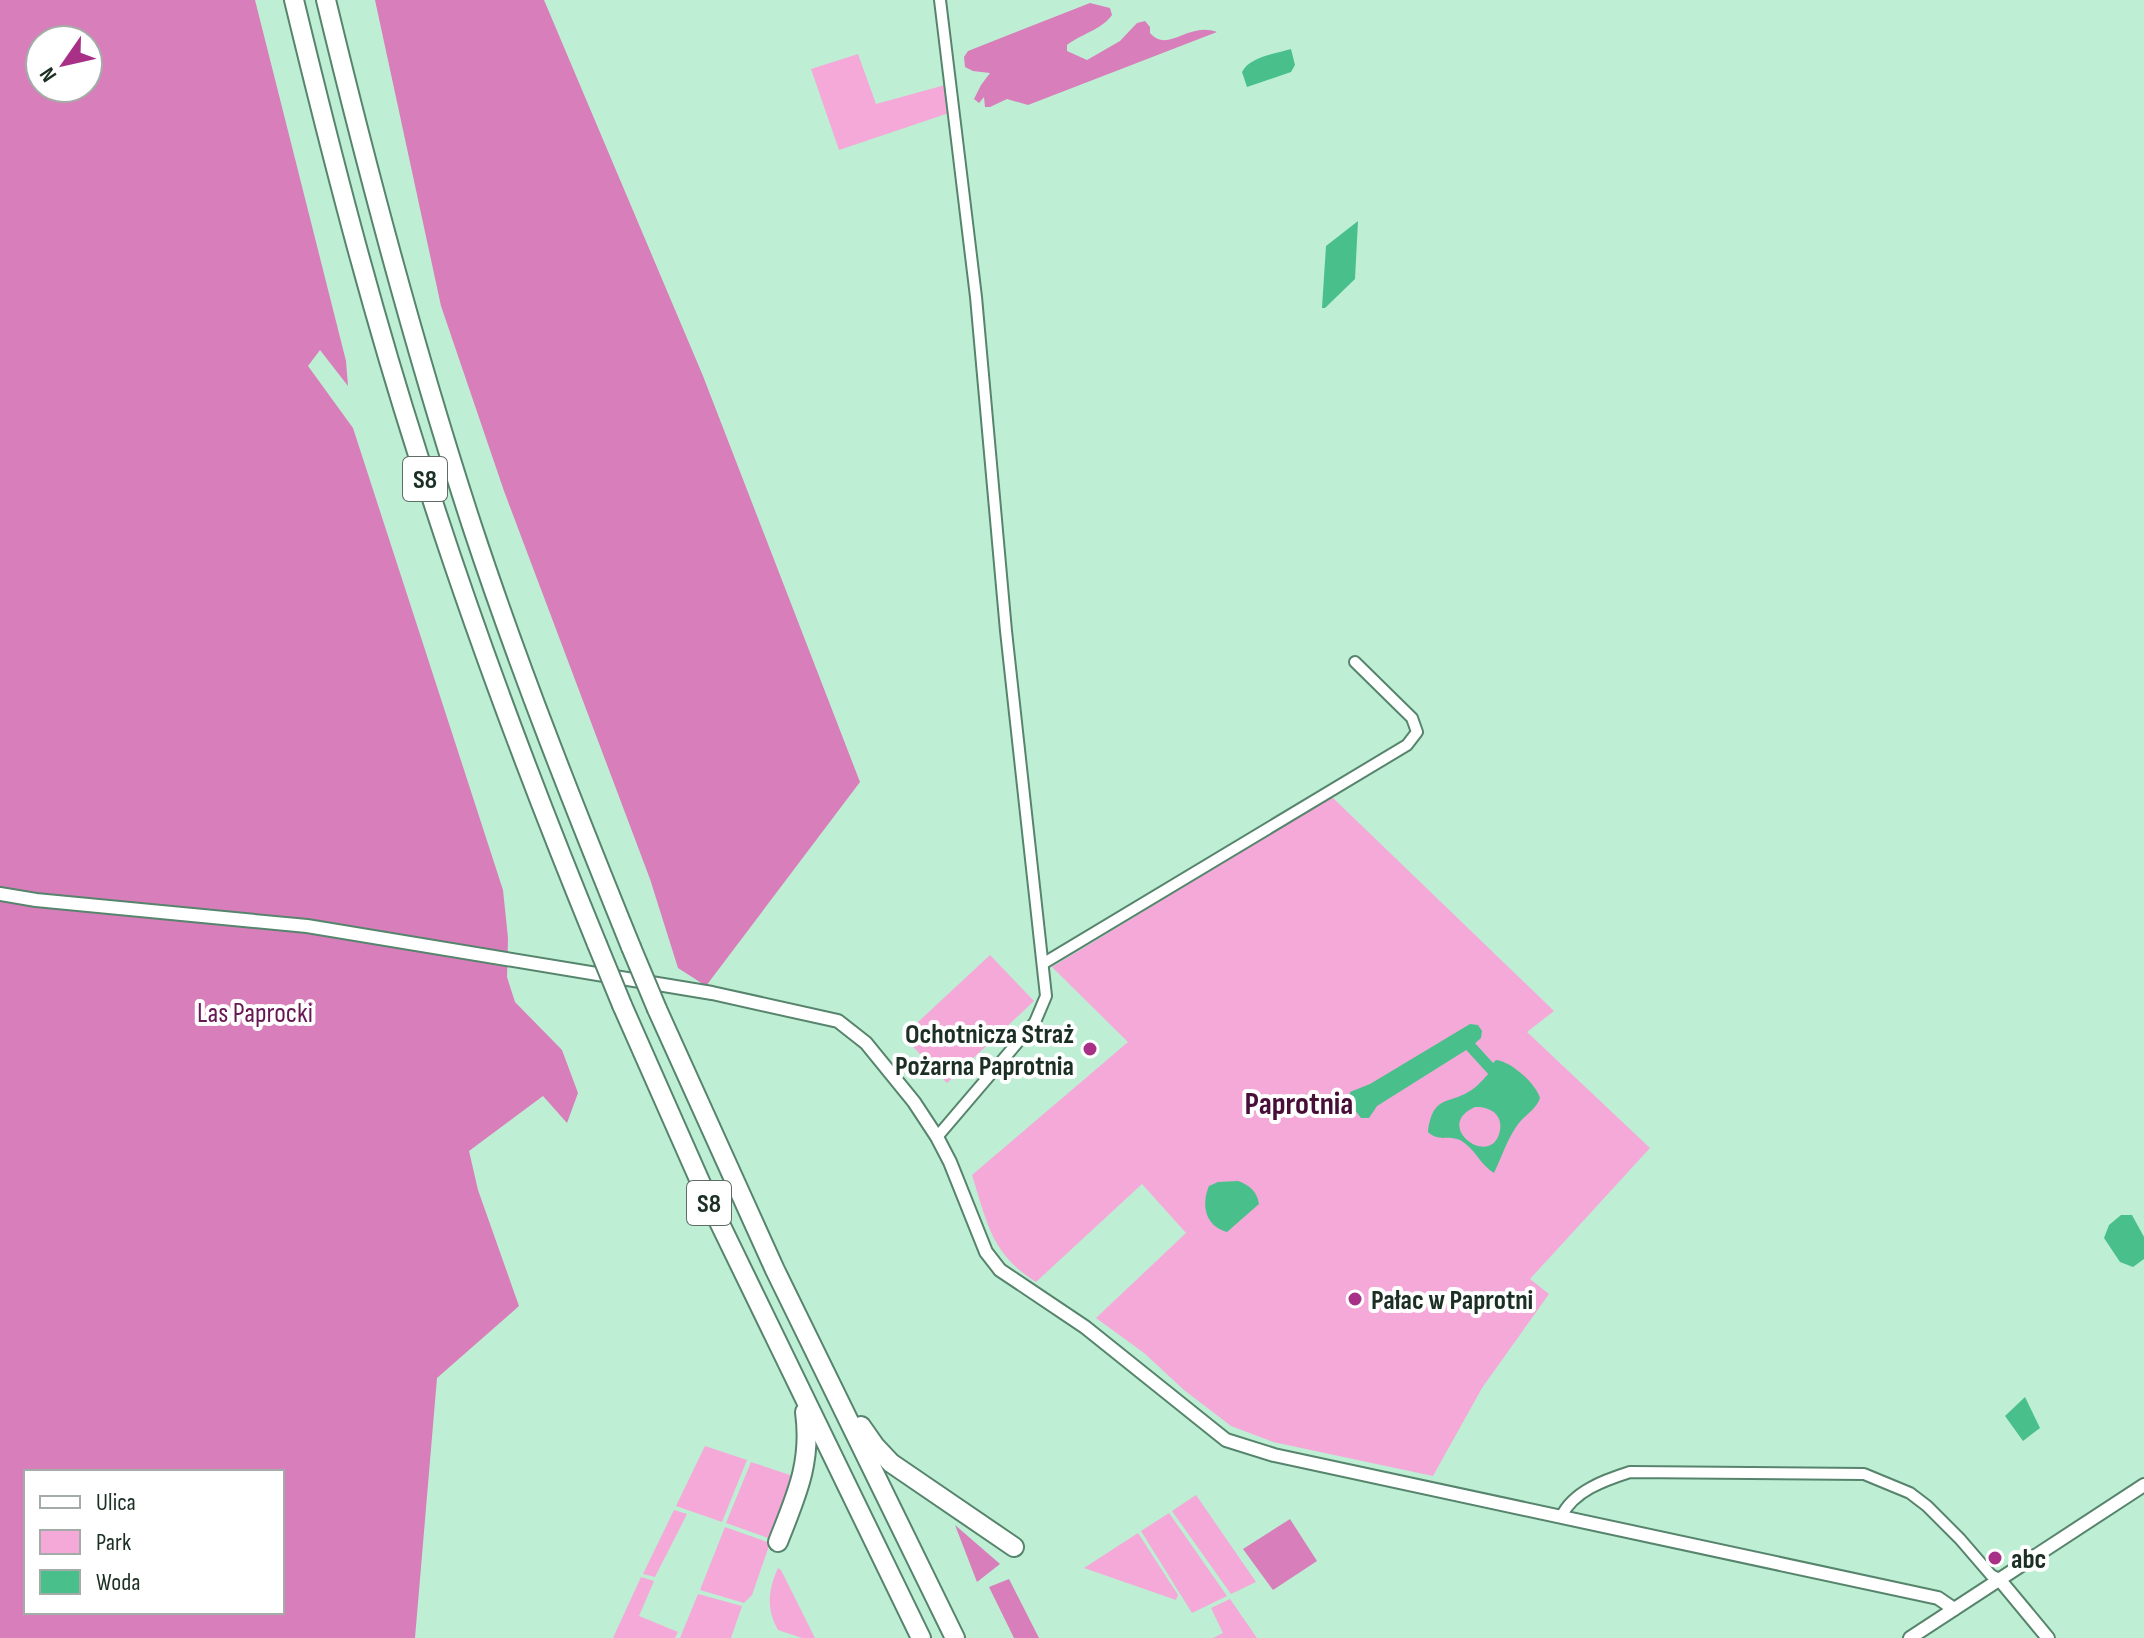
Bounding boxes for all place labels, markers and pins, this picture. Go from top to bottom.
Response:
place label: Ochotnicza Straż Pożarna Paprotnia [895,1018,1074,1083]
marker: Ochotnicza Straż Pożarna Paprotnia [1081,1040,1099,1058]
place label: Pałac w Paprotni [1371,1284,1533,1317]
marker: Pałac w Paprotni [1346,1290,1364,1308]
place label: abc [2011,1543,2046,1576]
marker: abc [1986,1549,2004,1567]

